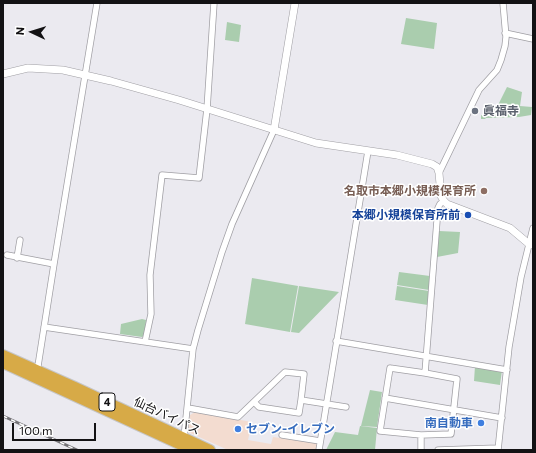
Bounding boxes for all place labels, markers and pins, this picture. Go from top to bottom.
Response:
place label: 眞福寺 [483,104,519,118]
marker: 眞福寺 [470,106,480,116]
place label: 名取市本郷小規模保育所 [344,184,476,198]
marker: 名取市本郷小規模保育所 [479,186,489,196]
place label: 本郷小規模保育所前 [352,208,460,222]
marker: 本郷小規模保育所前 [463,210,473,220]
place label: 南自動車 [425,416,473,430]
marker: 南自動車 [476,418,486,428]
place label: セブン-イレブン [246,422,335,436]
marker: セブン-イレブン [233,424,243,434]

